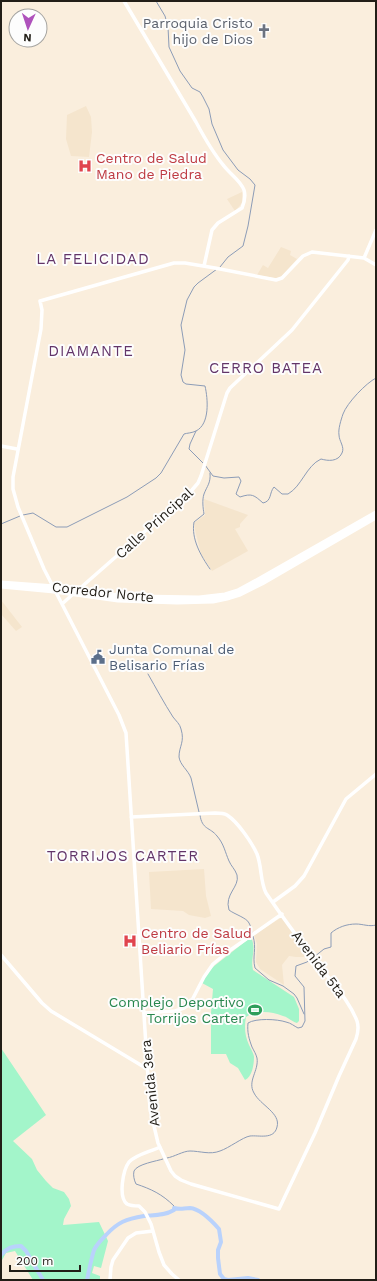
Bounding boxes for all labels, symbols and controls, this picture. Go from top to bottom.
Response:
north arrow [8,8,48,48]
place label: Parroquia Cristo hijo de Dios [143,15,253,47]
church icon: Parroquia Cristo hijo de Dios [256,23,272,39]
text: N [23,31,32,44]
place label: Centro de Salud Mano de Piedra [96,150,207,182]
hospital icon: Centro de Salud Mano de Piedra [77,158,93,174]
district label: LA FELICIDAD [36,250,150,268]
district label: DIAMANTE [48,342,134,360]
district label: CERRO BATEA [209,359,323,377]
street label: Calle Principal [112,484,196,562]
street label: Corredor Norte [51,579,155,605]
place label: Junta Comunal de Belisario Frías [109,641,234,673]
public building icon: Junta Comunal de Belisario Frías [90,649,106,665]
district label: TORRIJOS CARTER [47,847,199,865]
place label: Centro de Salud Beliario Frías [141,925,252,957]
street label: Avenida 5ta [289,927,349,1001]
hospital icon: Centro de Salud Beliario Frías [122,933,138,949]
place label: Complejo Deportivo Torrijos Carter [109,994,244,1026]
sports icon: Complejo Deportivo Torrijos Carter [247,1002,263,1018]
street label: Avenida 3era [137,1039,163,1127]
scale bar [10,1247,80,1273]
text: 200 m [16,1254,53,1268]

